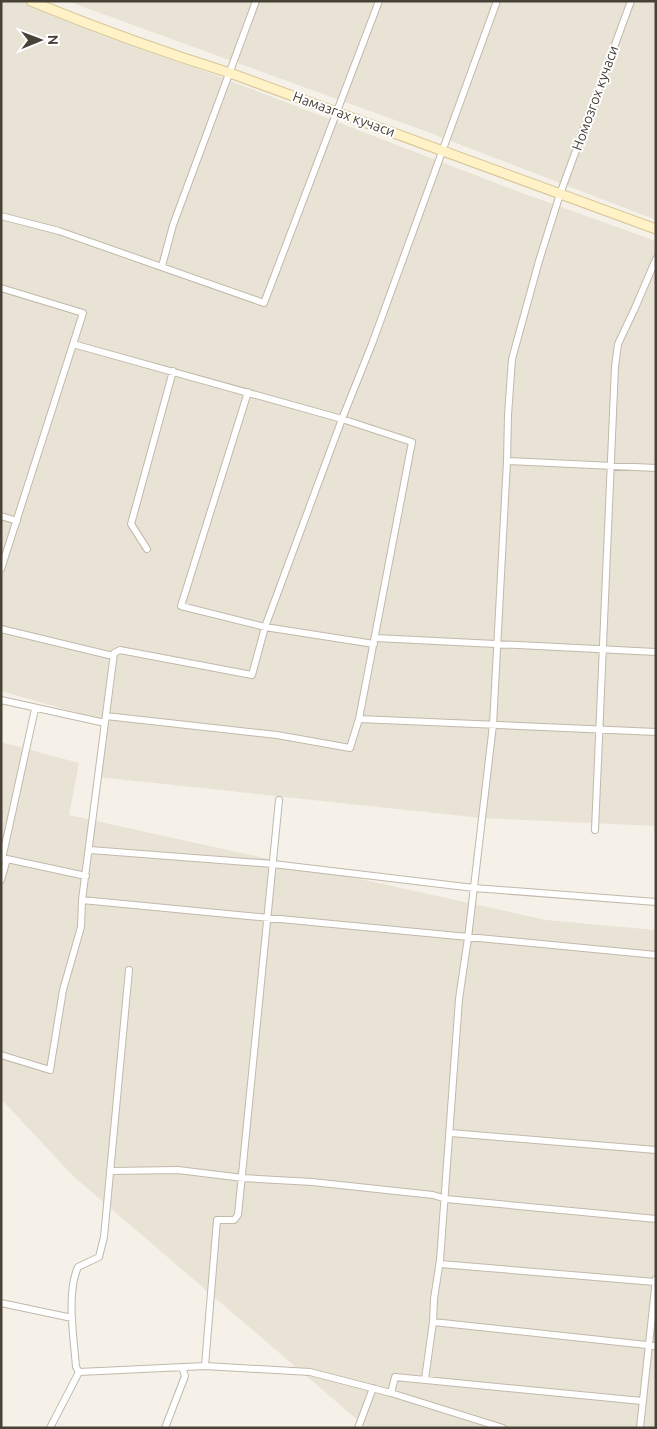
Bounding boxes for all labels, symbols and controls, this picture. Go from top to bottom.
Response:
north arrow [15,15,65,65]
text: N [45,34,61,45]
street label: Номозгох кучаси [569,43,621,153]
street label: Намазгах кучаси [291,88,397,140]

